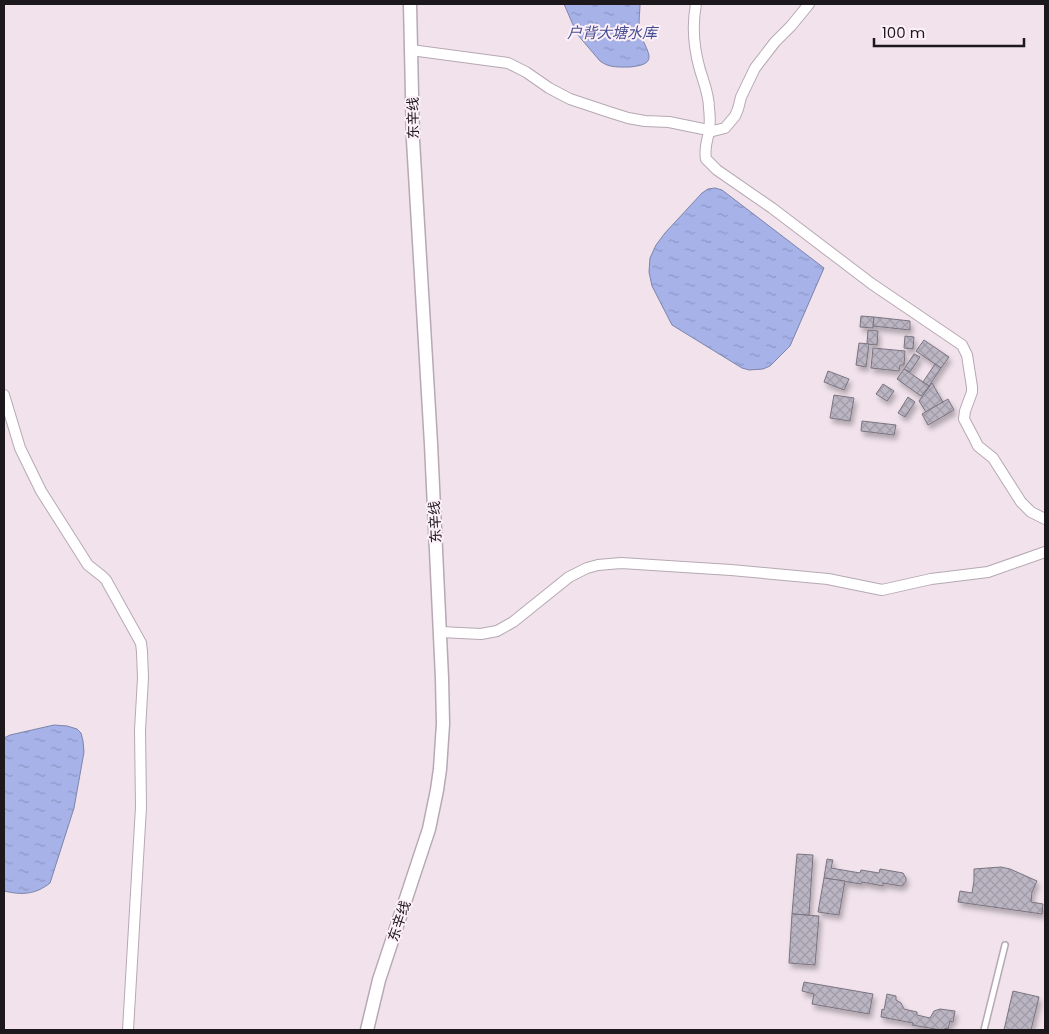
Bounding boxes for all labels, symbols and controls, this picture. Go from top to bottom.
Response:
scale bar [874,15,1024,47]
water label: 户背大塘水库 [567,22,660,43]
text: 100 m [882,22,925,43]
street label: 东辛线 [403,97,423,139]
street label: 东辛线 [424,501,446,543]
street label: 东辛线 [383,898,415,944]

